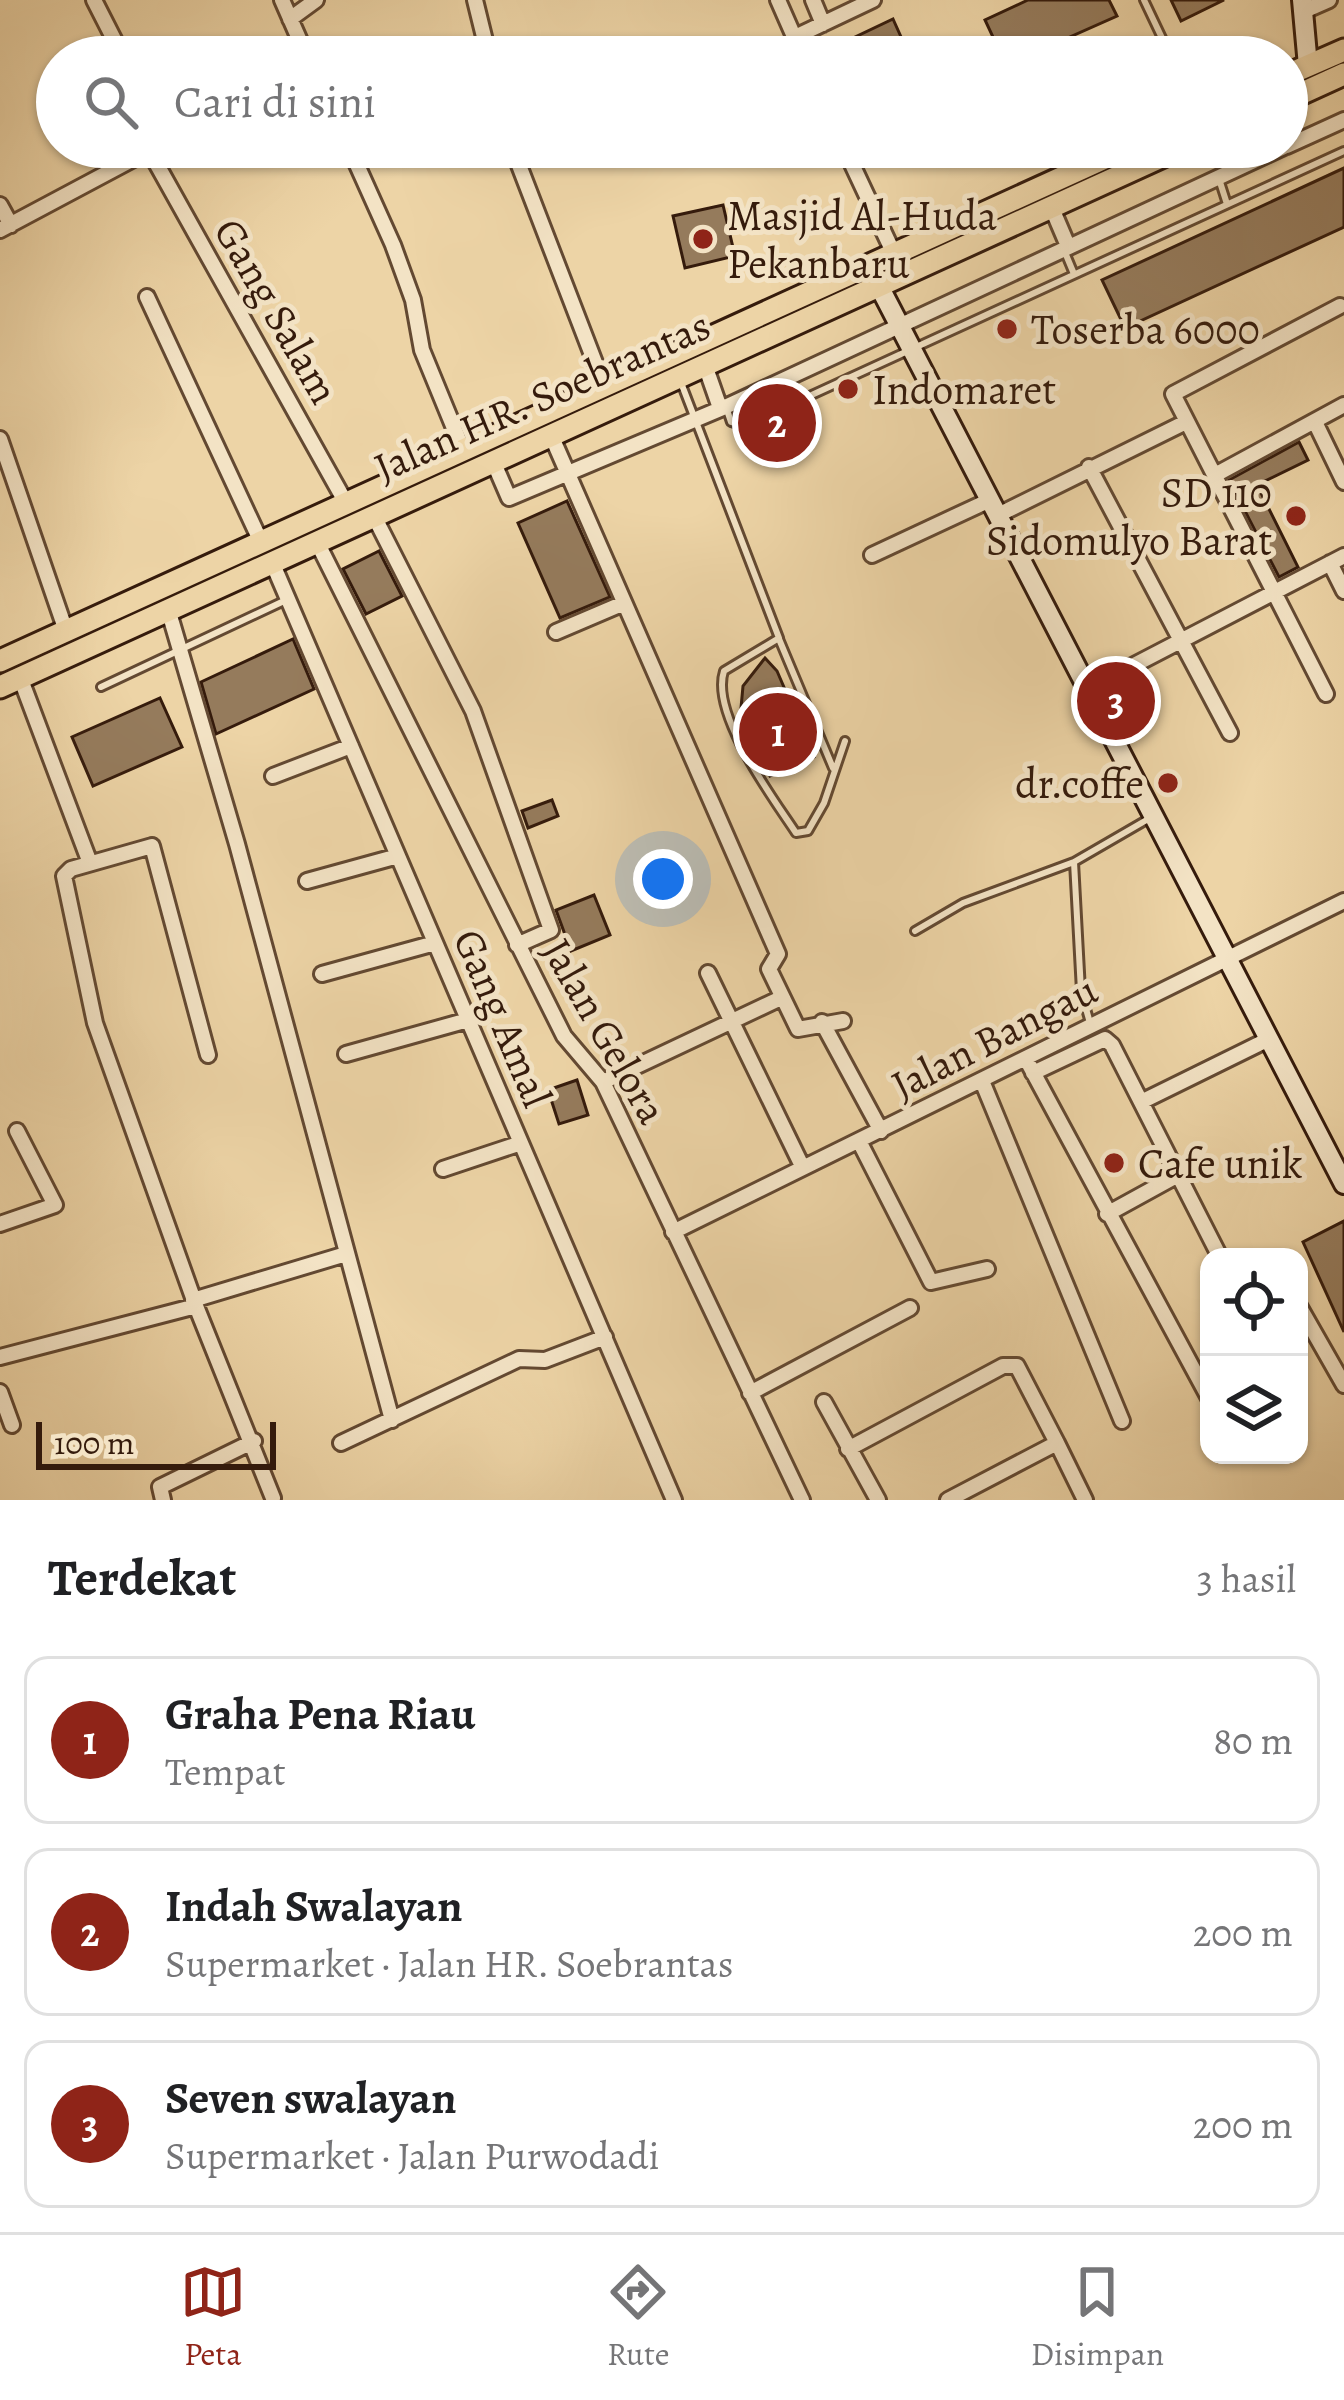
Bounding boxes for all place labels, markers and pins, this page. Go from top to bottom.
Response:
place label: Masjid Al-Huda Pekanbaru [727,187,997,292]
marker: Masjid Al-Huda Pekanbaru [690,226,716,252]
place label: Toserba 6000 [1031,301,1260,358]
marker: Toserba 6000 [994,316,1020,342]
place label: Indomaret [872,361,1056,418]
marker: Indomaret [835,376,861,402]
pin: 2 [738,378,816,468]
place label: SD 110 Sidomulyo Barat [986,464,1272,569]
marker: SD 110 Sidomulyo Barat [1283,503,1309,529]
pin: 3 [1077,656,1155,746]
pin: 1 [739,687,817,777]
place label: dr.coffe [1015,755,1144,812]
marker: dr.coffe [1155,770,1181,796]
place label: Cafe unik [1138,1135,1303,1192]
marker: Cafe unik [1101,1150,1127,1176]

